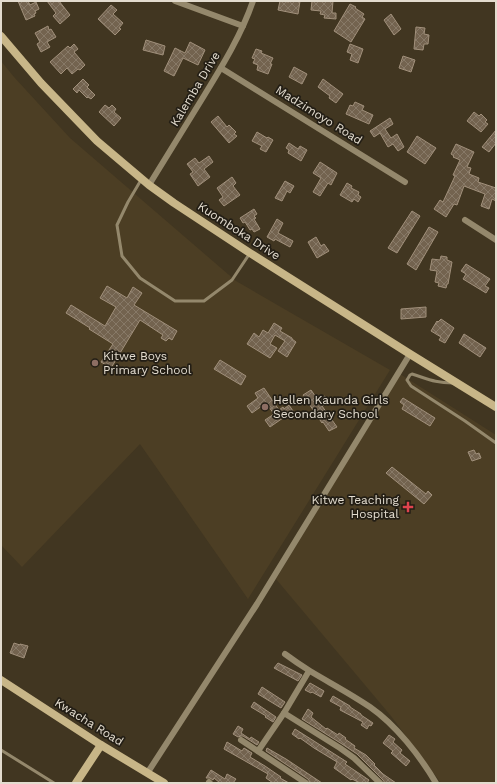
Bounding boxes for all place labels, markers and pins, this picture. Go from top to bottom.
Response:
place label: Kitwe Boys Primary School [103,349,192,377]
marker: Kitwe Boys Primary School [90,358,100,368]
place label: Hellen Kaunda Girls Secondary School [273,393,389,421]
marker: Hellen Kaunda Girls Secondary School [260,402,270,412]
place label: Kitwe Teaching Hospital [312,493,400,521]
marker: Kitwe Teaching Hospital [402,501,414,513]

